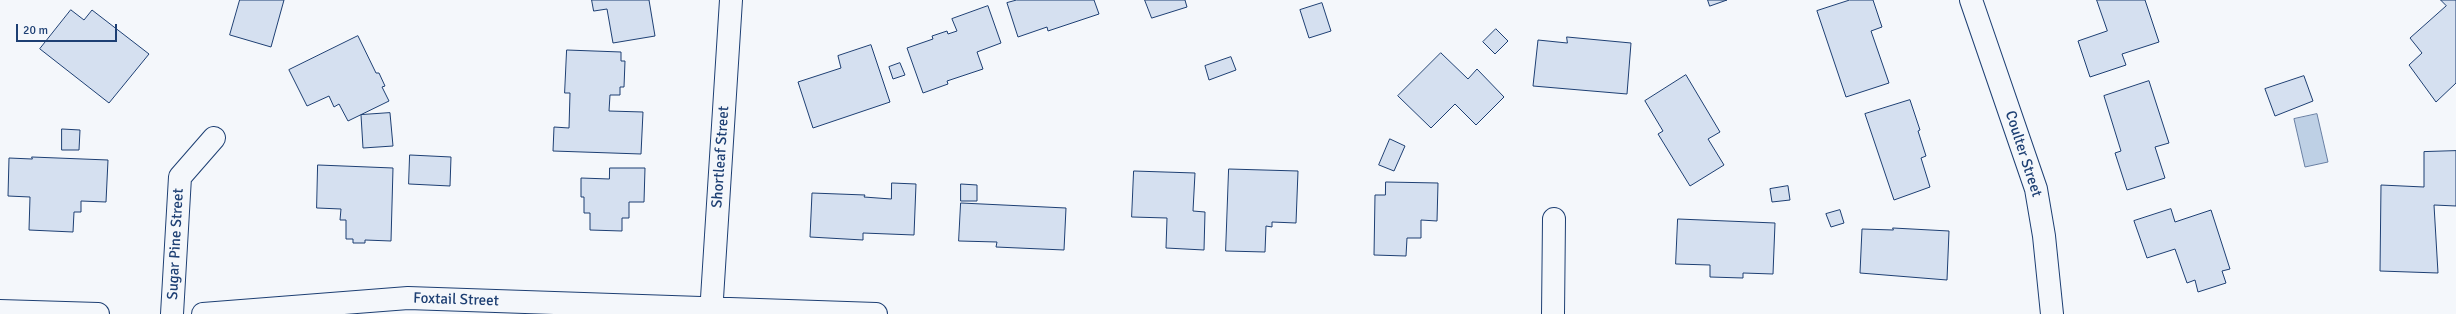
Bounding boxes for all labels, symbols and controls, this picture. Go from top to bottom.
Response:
scale bar [18,16,119,42]
text: 20 m [23,23,48,38]
street label: Shortleaf Street [708,105,734,209]
street label: Coulter Street [2001,109,2045,199]
street label: Sugar Pine Street [164,188,188,300]
street label: Foxtail Street [413,290,499,310]

